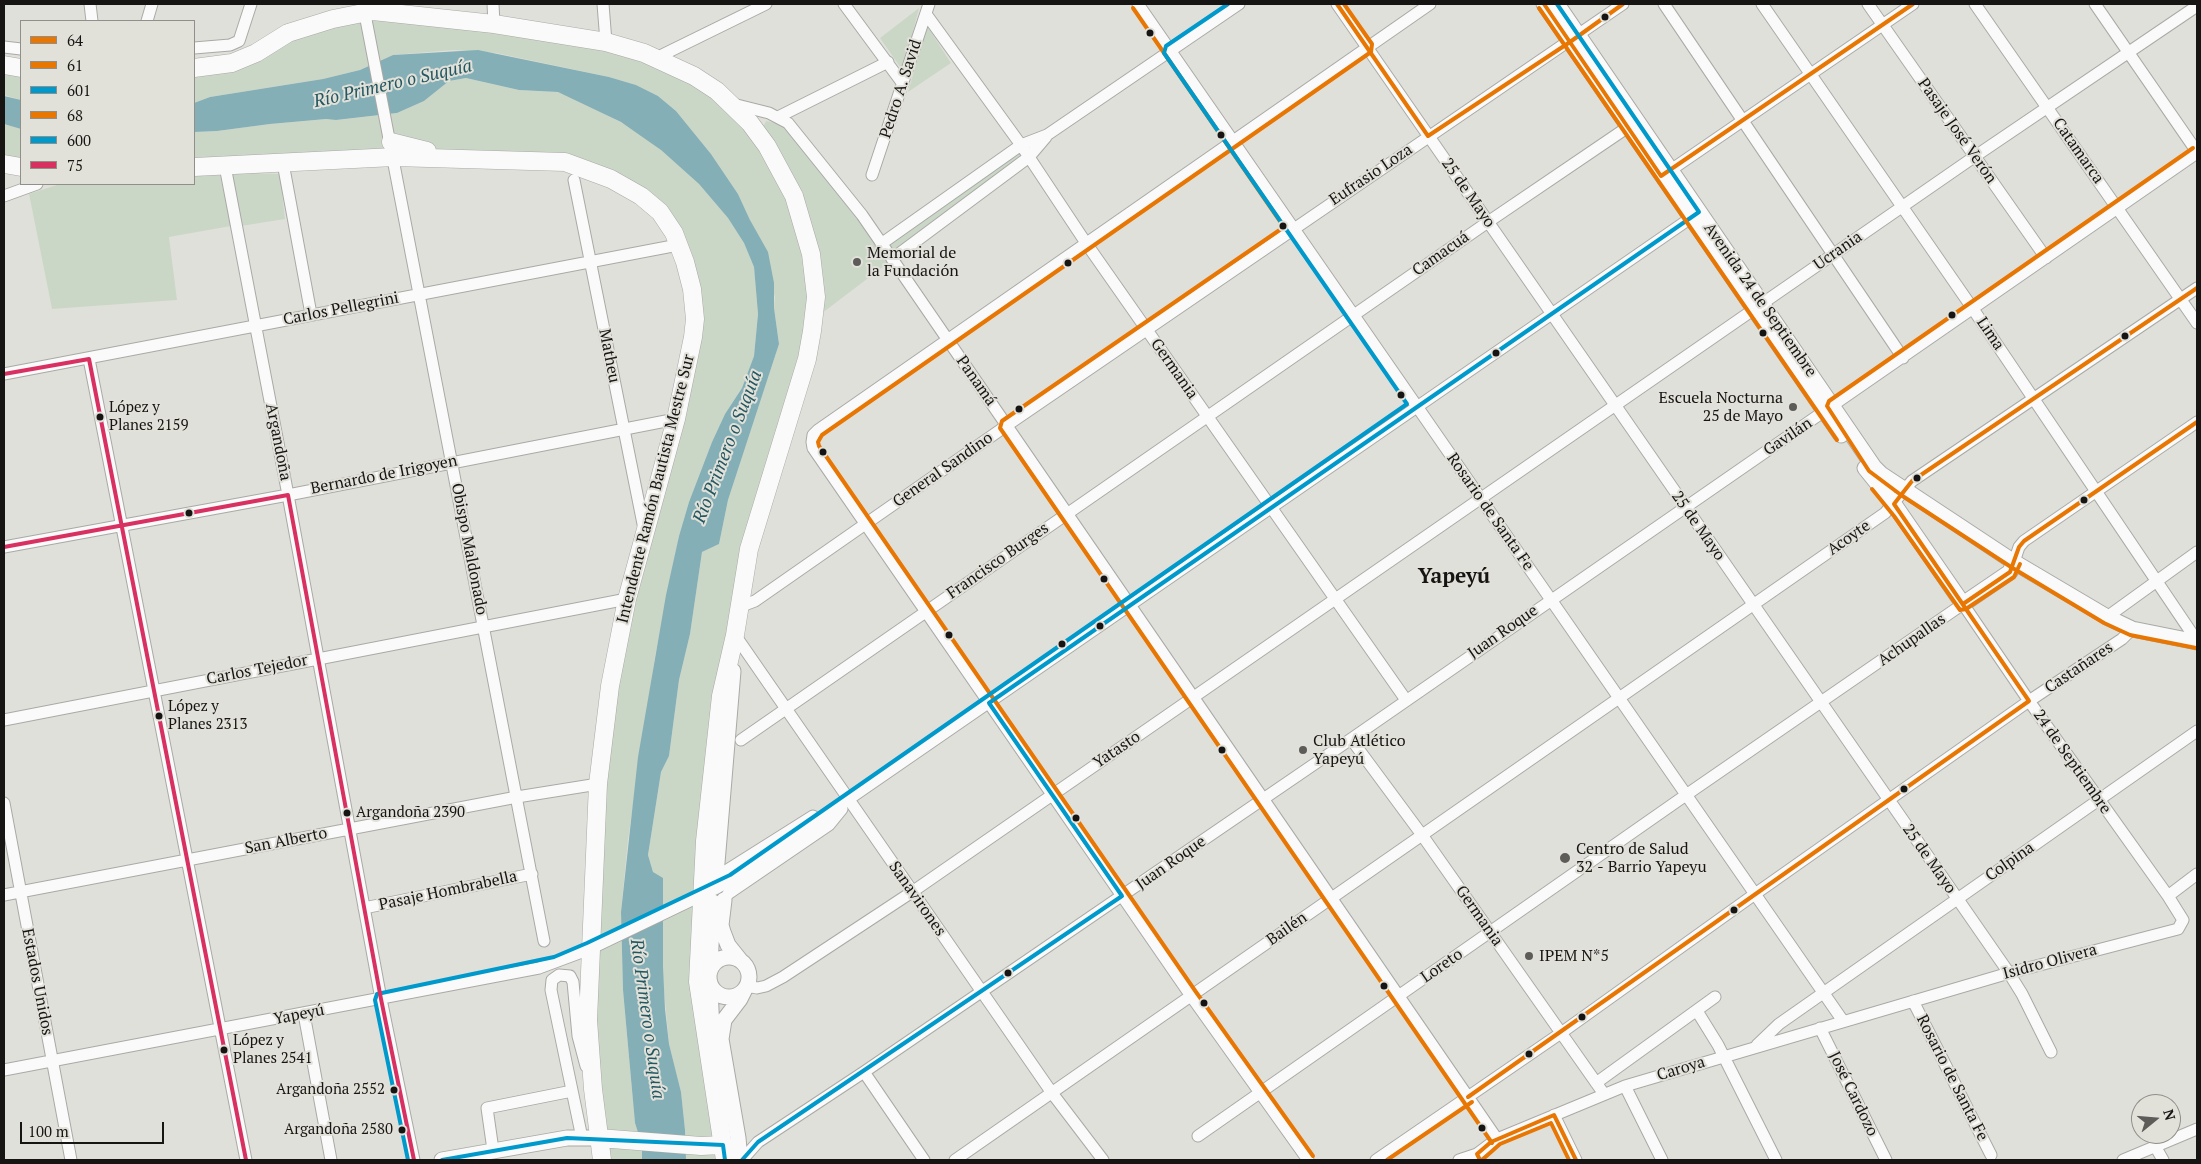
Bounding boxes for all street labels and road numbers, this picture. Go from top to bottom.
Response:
street label: Pedro A. Savid [876,37,926,141]
street label: Pasaje José Verón [1913,75,2001,187]
street label: Catamarca [2048,114,2108,188]
street label: Eufrasio Loza [1326,140,1416,210]
street label: 25 de Mayo [1437,155,1499,231]
street label: Avenida 24 de Septiembre [1699,219,1821,381]
street label: Camacuá [1409,227,1473,281]
street label: Ucrania [1810,227,1866,275]
street label: Carlos Pellegrini [282,288,400,330]
street label: Lima [1972,314,2008,354]
street label: Matheu [594,327,624,385]
street label: Germania [1146,335,1202,403]
street label: Intendente Ramón Bautista Mestre Sur [613,352,699,626]
street label: Panamá [952,352,1000,410]
street label: Argandoña [261,402,295,482]
street label: Gavilán [1760,414,1816,460]
street label: General Sandino [889,428,997,512]
street label: Rosario de Santa Fe [1442,450,1538,574]
street label: Bernardo de Irigoyen [309,451,459,499]
street label: Obispo Maldonado [447,481,491,617]
street label: 25 de Mayo [1667,488,1729,564]
street label: Acoyte [1824,516,1874,560]
street label: Francisco Burges [943,519,1053,603]
street label: Juan Roque [1464,601,1542,663]
street label: Achupallas [1874,610,1950,670]
street label: Castañares [2041,638,2117,698]
street label: Carlos Tejedor [205,651,309,689]
street label: 24 de Septiembre [2029,706,2115,818]
street label: Yatasto [1090,727,1144,773]
street label: 25 de Mayo [1898,821,1960,897]
street label: San Alberto [243,824,329,858]
street label: Juan Roque [1132,832,1210,894]
street label: Colpina [1982,838,2038,886]
street label: Sanavirones [884,858,950,940]
street label: Pasaje Hombrabella [377,867,519,915]
street label: Germania [1451,882,1507,950]
street label: Bailén [1263,908,1311,950]
street label: Estados Unidos [17,927,57,1037]
street label: Isidro Olivera [2001,940,2099,984]
street label: Loreto [1417,945,1467,987]
street label: Yapeyú [272,1001,326,1029]
street label: Rosario de Santa Fe [1912,1012,1992,1144]
street label: José Cardozo [1824,1049,1882,1139]
street label: Caroya [1655,1053,1707,1085]

